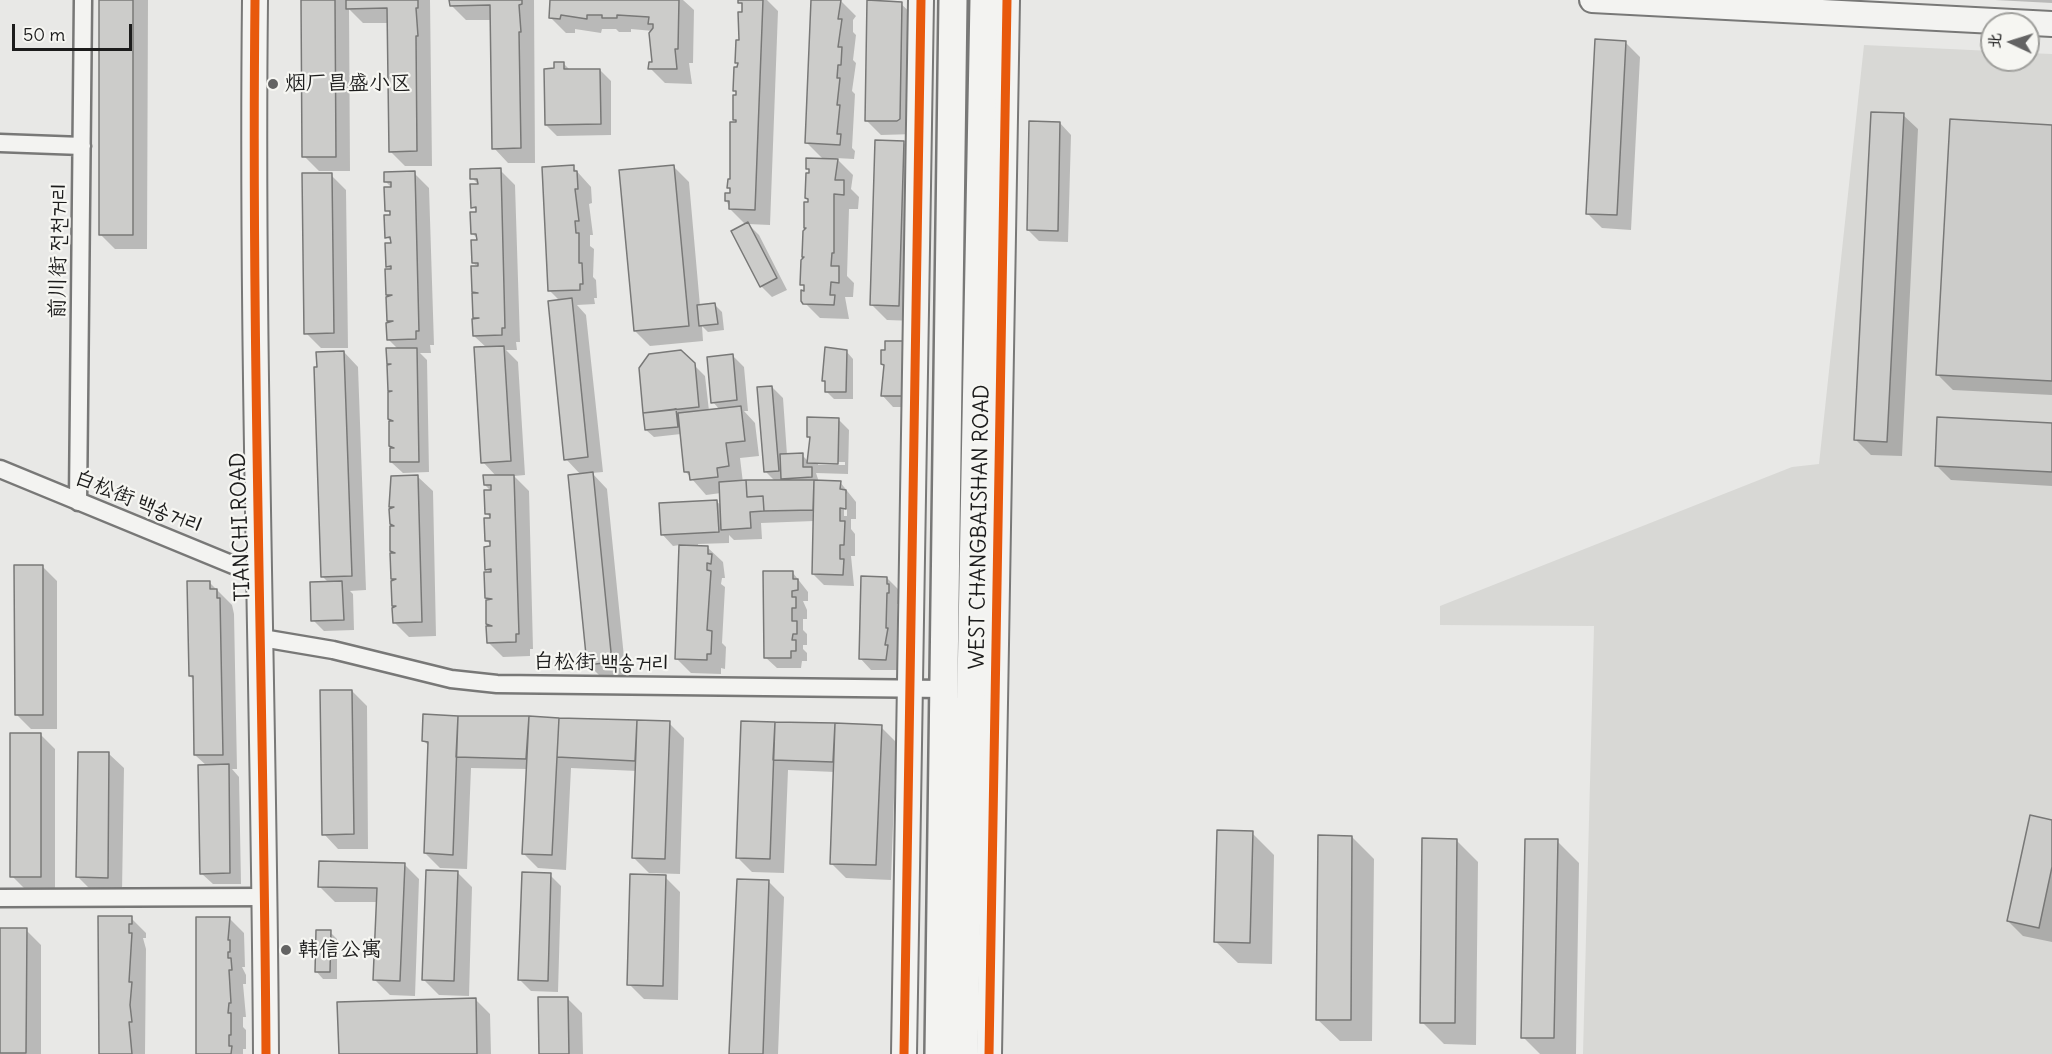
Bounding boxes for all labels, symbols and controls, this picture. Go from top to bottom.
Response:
scale bar [15,12,135,50]
north arrow [1980,12,2040,72]
text: 50 m [23,23,65,46]
text: 北 [1984,32,2005,50]
place label: 烟厂昌盛小区 [285,71,411,97]
marker: 烟厂昌盛小区 [266,77,280,91]
street label: 前川街 전천거리 [45,183,73,319]
street label: WEST CHANGBAISHAN ROAD [965,384,995,670]
street label: TIANCHI ROAD [226,452,256,602]
street label: 白松街 백송거리 [70,465,206,539]
street label: 白松街 백송거리 [533,649,669,677]
place label: 韩信公寓 [298,937,382,963]
marker: 韩信公寓 [279,943,293,957]

